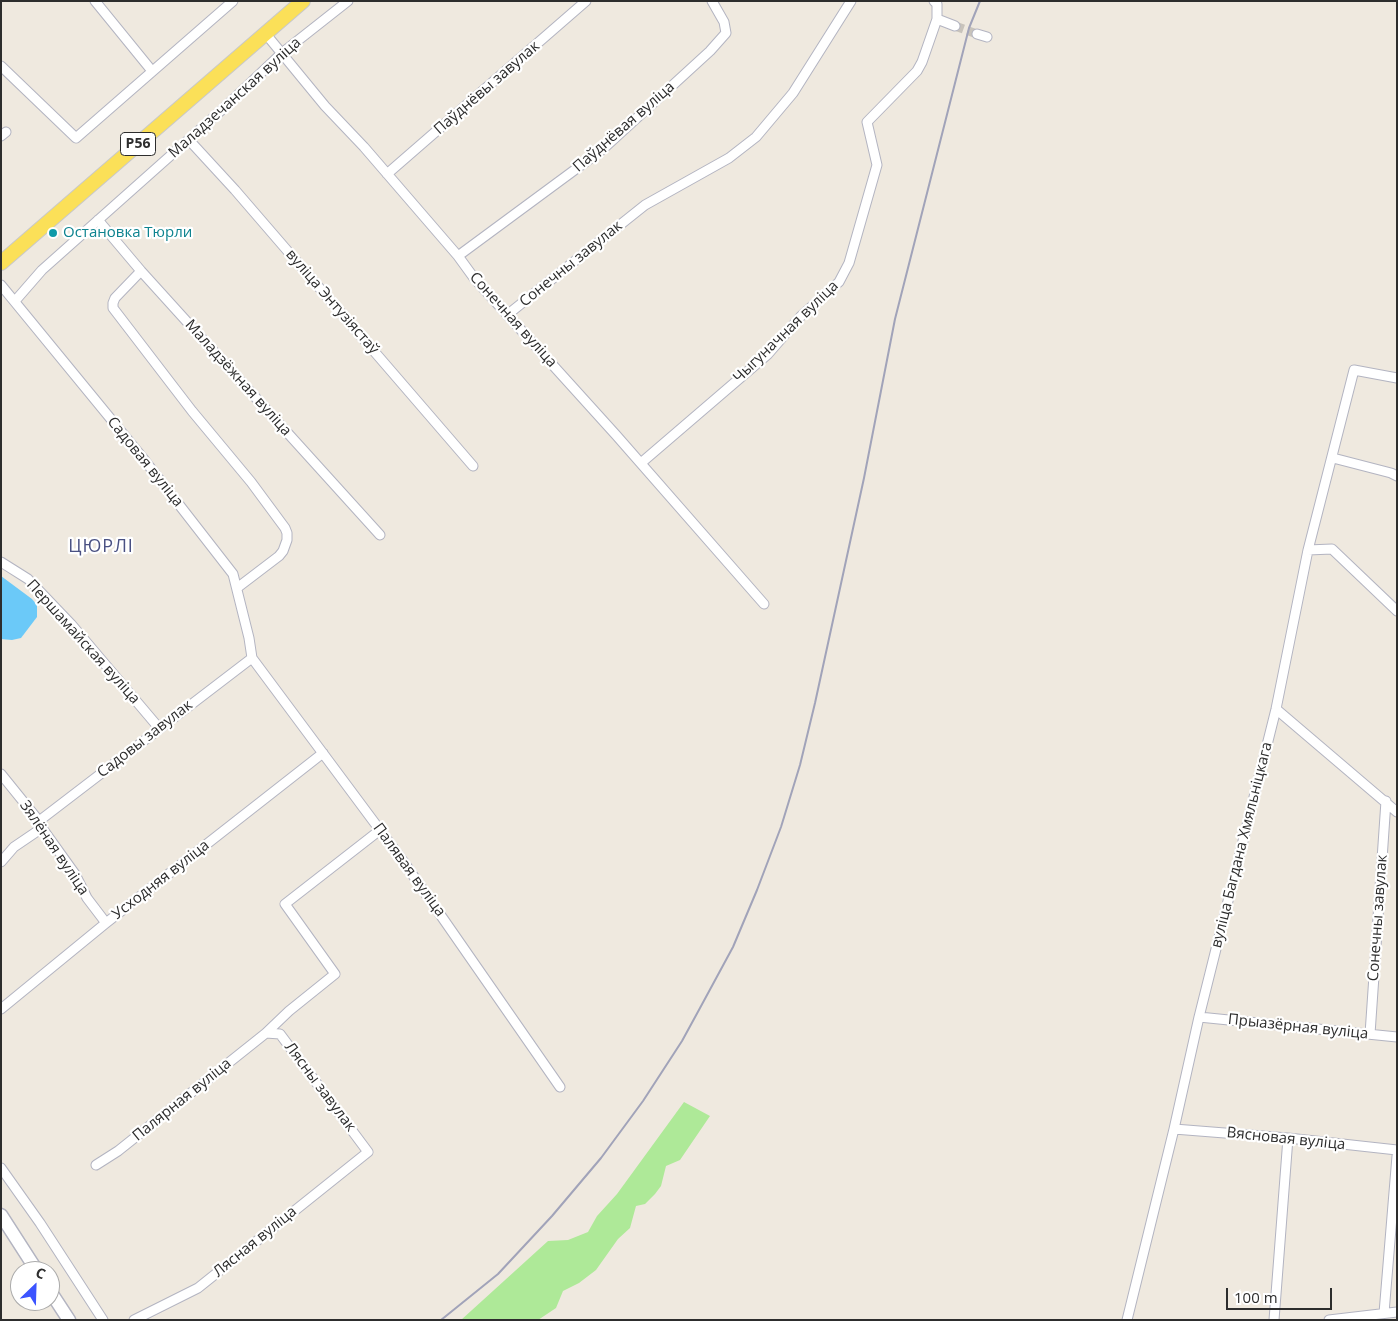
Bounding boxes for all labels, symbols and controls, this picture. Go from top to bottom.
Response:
street label: Маладзечанская вуліца [165,34,305,162]
street label: Паўднёвы завулак [431,37,543,139]
street label: Паўднёвая вуліца [570,78,678,176]
road number: Р56 [120,132,156,156]
street label: Сонечны завулак [516,217,626,311]
place label: Остановка Тюрли [63,224,192,242]
marker: Остановка Тюрли [47,227,59,239]
street label: вуліца Энтузіястаў [282,246,382,358]
street label: Сонечная вуліца [466,269,560,371]
street label: Чыгуначная вуліца [730,277,842,387]
street label: Маладзёжная вуліца [181,316,295,440]
street label: Садовая вуліца [103,413,187,511]
district label: ЦЮРЛІ [68,536,134,558]
street label: Першамайская вуліца [23,576,143,708]
street label: Садовы завулак [94,696,196,782]
street label: вуліца Багдана Хмяльніцкага [1208,740,1276,950]
street label: Зялёная вуліца [16,797,92,899]
street label: Палявая вуліца [369,820,449,920]
street label: Усходняя вуліца [109,837,213,923]
street label: Сонечны завулак [1365,854,1391,982]
street label: Прыазёрная вуліца [1227,1011,1369,1043]
street label: Лясны завулак [281,1039,359,1135]
street label: Палярная вуліца [129,1055,235,1145]
street label: Вясновая вуліца [1226,1124,1346,1154]
street label: Лясная вуліца [210,1203,300,1281]
north arrow [10,1261,60,1311]
text: С [33,1262,49,1283]
scale bar [1228,1278,1334,1310]
text: 100 m [1234,1287,1278,1307]

